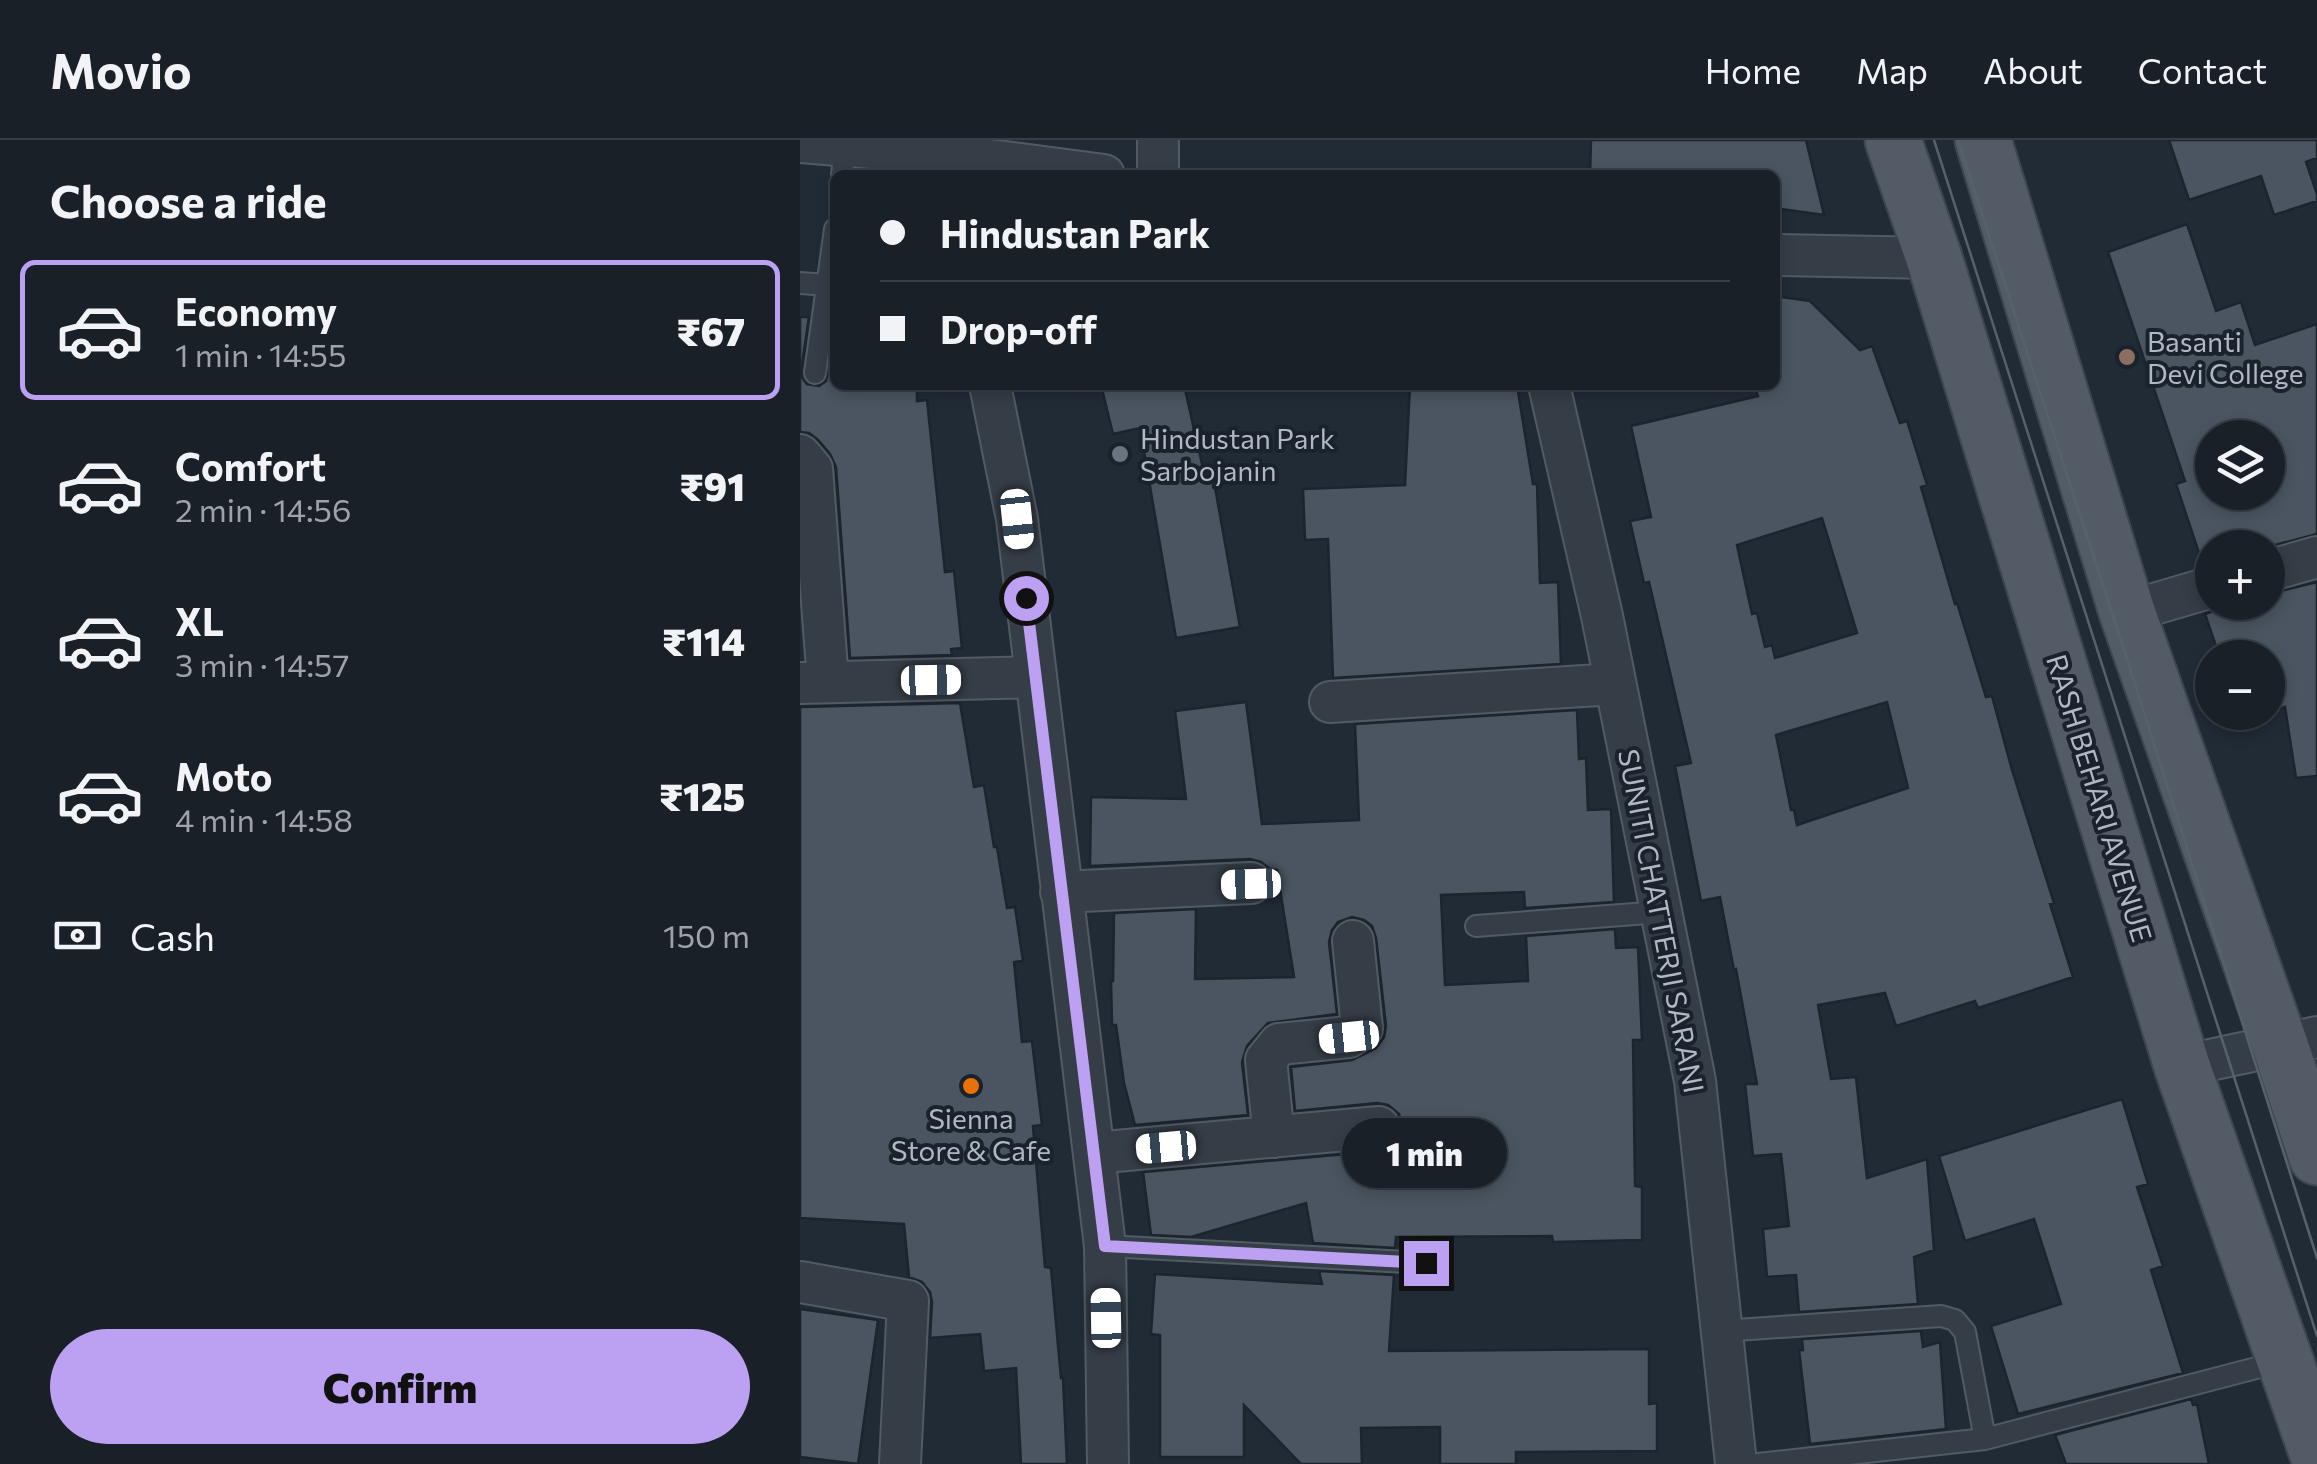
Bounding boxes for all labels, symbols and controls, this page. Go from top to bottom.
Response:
text: Movio [50,40,192,99]
text: Home [1705,48,1801,91]
text: Map [1856,48,1928,91]
text: About [1983,48,2083,91]
text: Contact [2138,48,2267,91]
text: Choose a ride [50,172,327,227]
text: Hindustan Park [940,209,1210,256]
icon: car [55,285,145,375]
text: Economy [175,287,337,334]
text: Drop-off [940,305,1097,352]
text: ₹67 [676,307,745,354]
place label: Basanti Devi College [2147,324,2304,390]
text: 1 min · 14:55 [175,334,346,374]
marker: Basanti Devi College [2116,346,2138,368]
map controls [2195,420,2285,730]
button: layers [2195,420,2285,510]
place label: Hindustan Park Sarbojanin [1140,421,1335,487]
icon: car [55,440,145,530]
text: Comfort [175,442,326,489]
marker: Hindustan Park Sarbojanin [1109,443,1131,465]
text: ₹91 [680,462,745,509]
car [999,488,1035,550]
text: 2 min · 14:56 [175,489,351,529]
button: + [2195,530,2285,620]
route start [1004,576,1049,621]
icon: car [55,595,145,685]
text: XL [175,597,224,644]
text: ₹114 [662,617,745,664]
button: − [2195,640,2285,730]
text: 3 min · 14:57 [175,644,349,684]
street label: RASH BEHARI AVENUE [2040,650,2160,946]
car [901,664,961,696]
street label: SUNITI CHATTERJI SARANI [1612,746,1712,1096]
icon: car [55,750,145,840]
text: Moto [175,752,273,799]
text: ₹125 [659,772,745,819]
text: 4 min · 14:58 [175,799,353,839]
car [1220,868,1282,900]
icon: cash [50,908,105,963]
text: Cash [130,912,215,959]
text: 150 m [663,915,750,955]
car [1318,1019,1380,1055]
marker: Sienna Store & Cafe [960,1075,982,1097]
place label: Sienna Store & Cafe [891,1101,1051,1167]
callout: 1 min [1344,1118,1508,1188]
car [1135,1129,1197,1165]
text: 1 min [1386,1133,1463,1173]
route end [1404,1241,1449,1286]
car [1090,1288,1122,1348]
button: Confirm [50,1329,750,1444]

